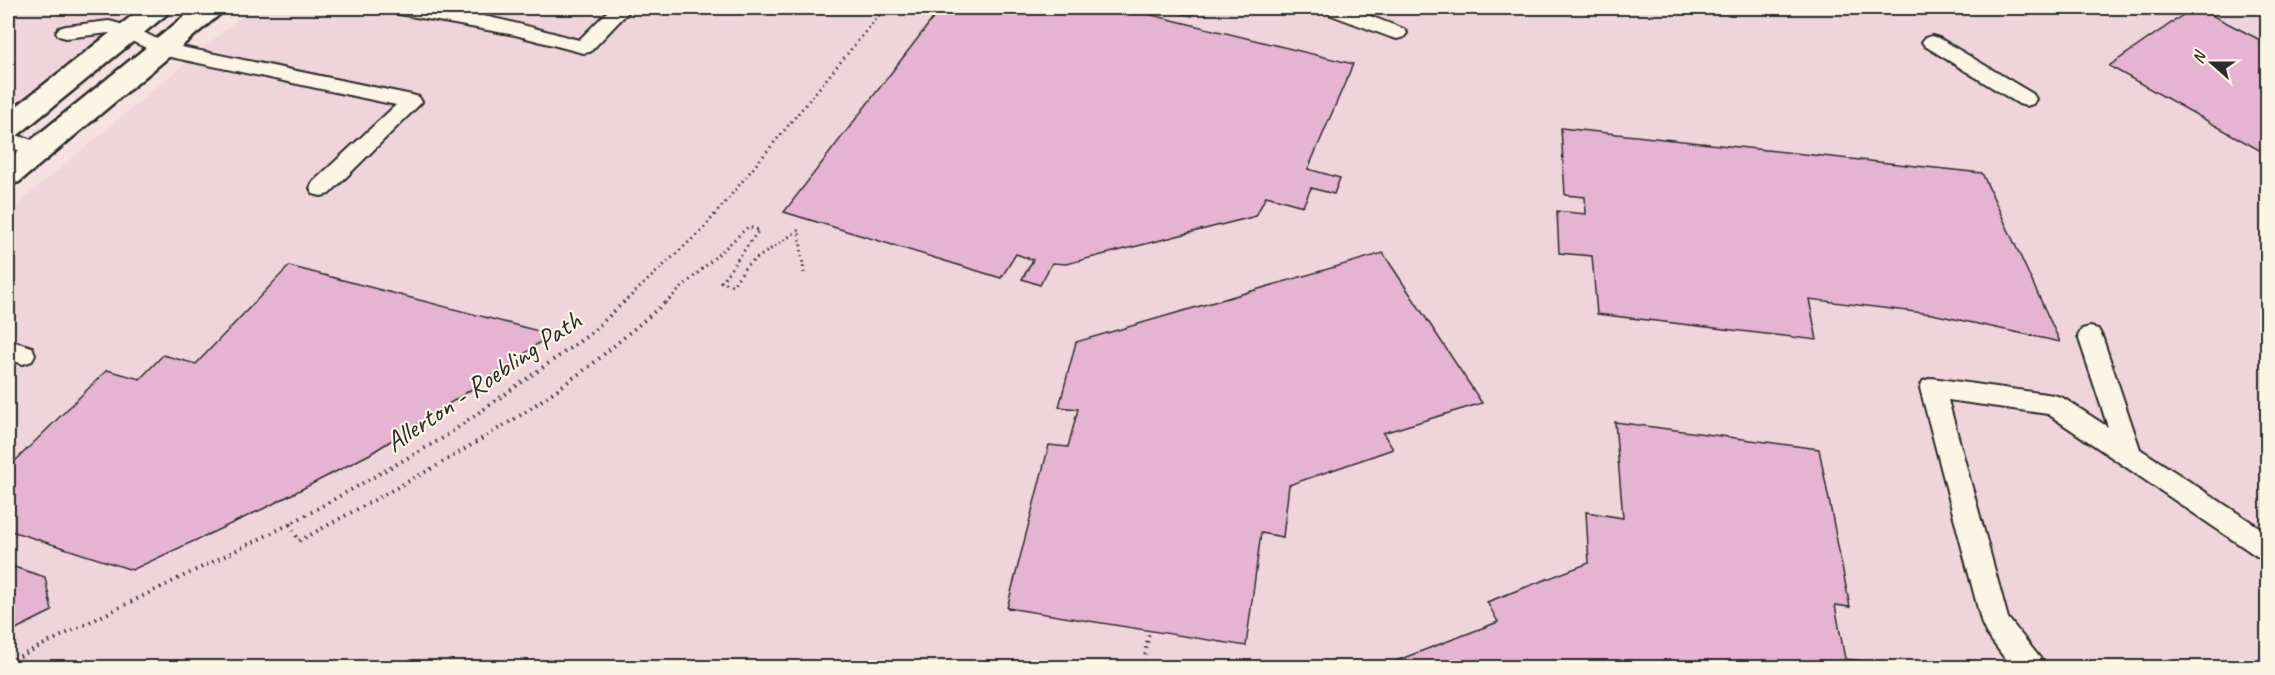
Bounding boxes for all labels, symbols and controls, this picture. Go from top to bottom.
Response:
north arrow [2182,33,2242,93]
text: N [2188,47,2211,66]
street label: Allerton - Roebling Path [379,302,588,459]

